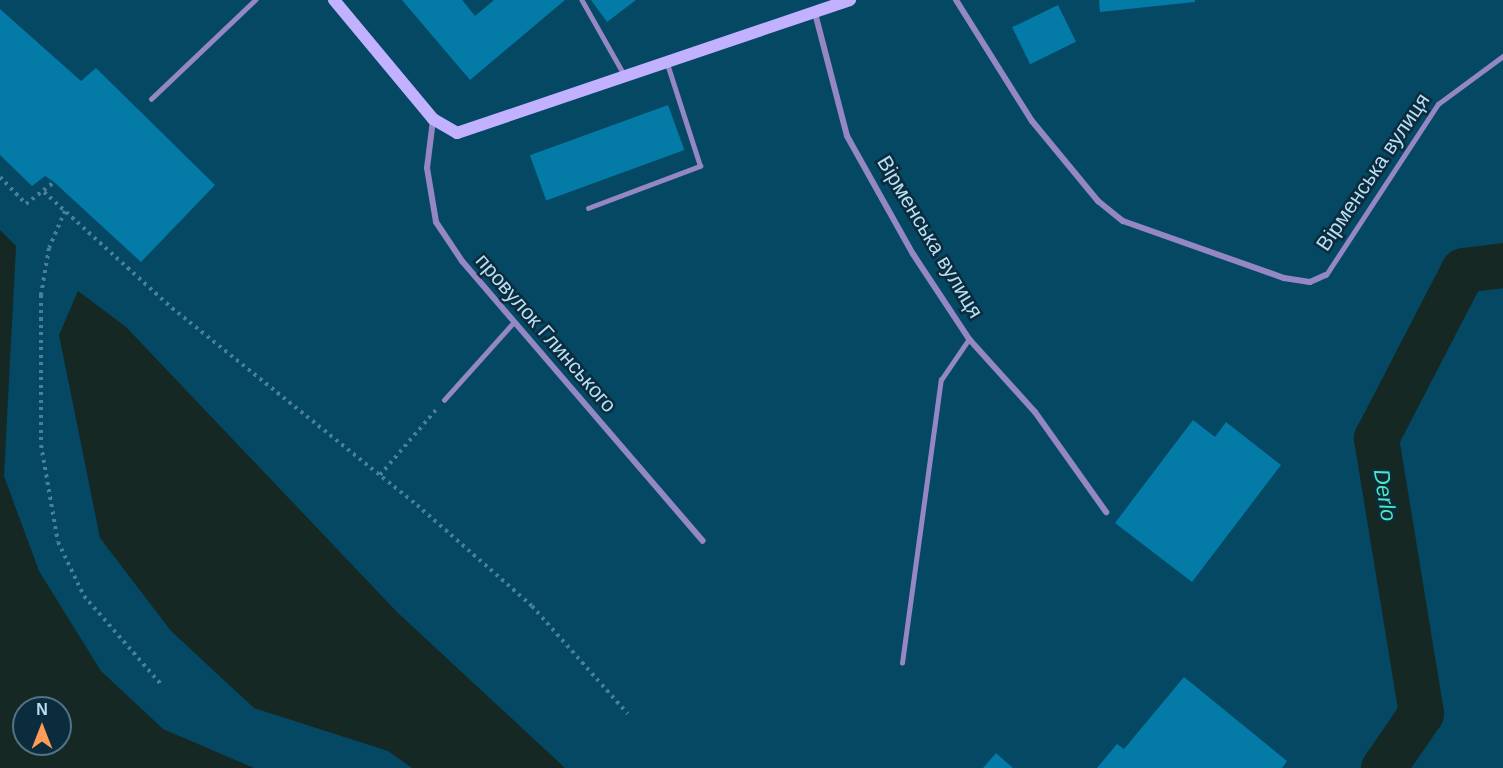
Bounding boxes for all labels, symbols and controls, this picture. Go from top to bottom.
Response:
street label: Вірменська вулиця [1311,88,1435,256]
street label: Вірменська вулиця [872,151,988,323]
street label: провулок Глинського [470,249,622,417]
water label: Derlo [1368,467,1402,523]
north arrow [12,696,72,756]
text: N [36,701,48,718]

